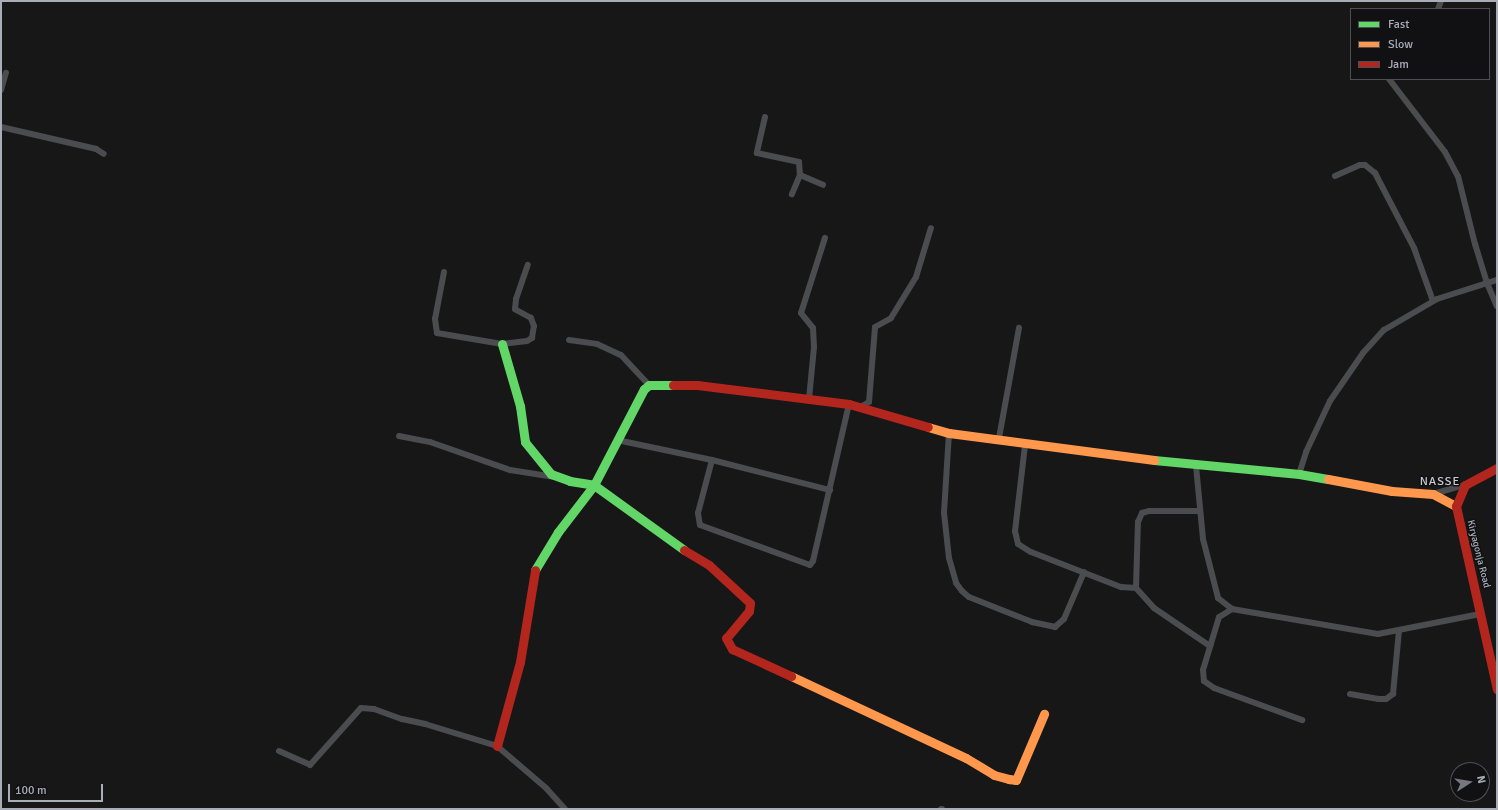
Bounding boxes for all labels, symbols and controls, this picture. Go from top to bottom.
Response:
legend [1350,8,1490,80]
text: Fast [1388,17,1409,32]
text: Slow [1388,37,1413,52]
text: Jam [1388,57,1409,72]
district label: NASSE [1420,475,1460,489]
street label: Kiryagonja Road [1464,519,1492,589]
north arrow [1450,762,1490,802]
text: N [1474,775,1488,785]
scale bar [10,776,105,802]
text: 100 m [15,783,47,798]

